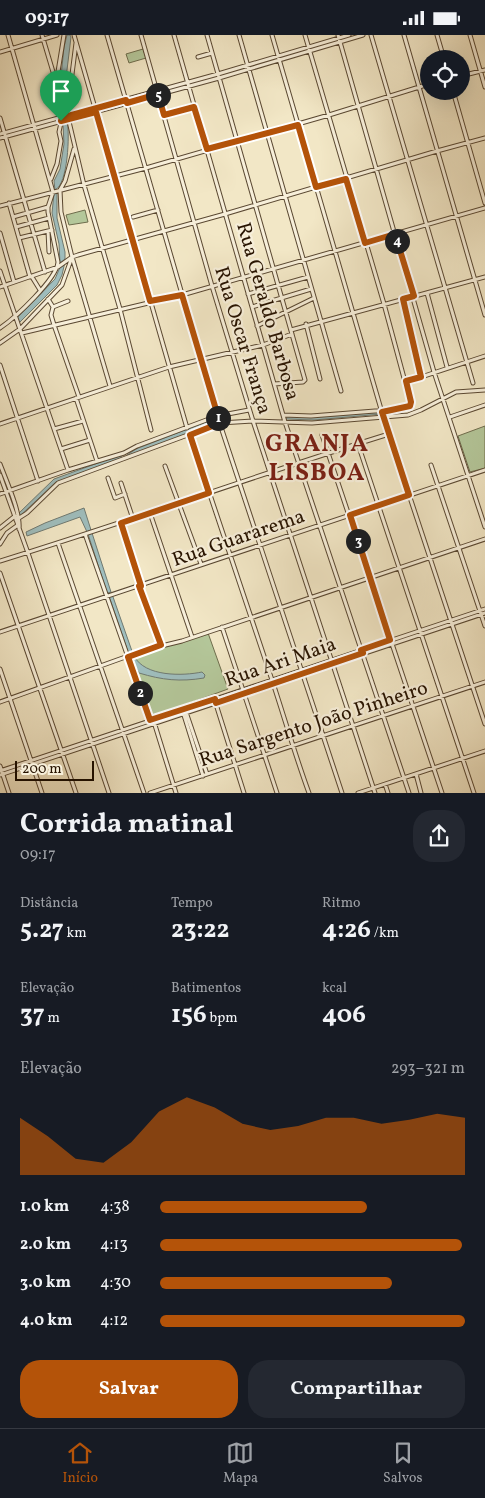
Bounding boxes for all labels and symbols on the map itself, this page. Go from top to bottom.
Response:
pin [40,70,82,121]
pin: 5 [146,83,170,107]
street label: Rua Geraldo Barbosa [228,219,306,404]
pin: 4 [384,229,410,253]
street label: Rua Oscar França [206,263,278,418]
pin: 1 [206,405,230,431]
district label: GRANJA LISBOA [265,427,369,491]
street label: Rua Guararema [169,503,309,575]
pin: 3 [346,529,370,553]
street label: Rua Ari Maia [221,631,340,695]
street label: Rua Sargento João Pinheiro [196,675,432,775]
pin: 2 [128,681,152,705]
scale bar [15,758,94,781]

